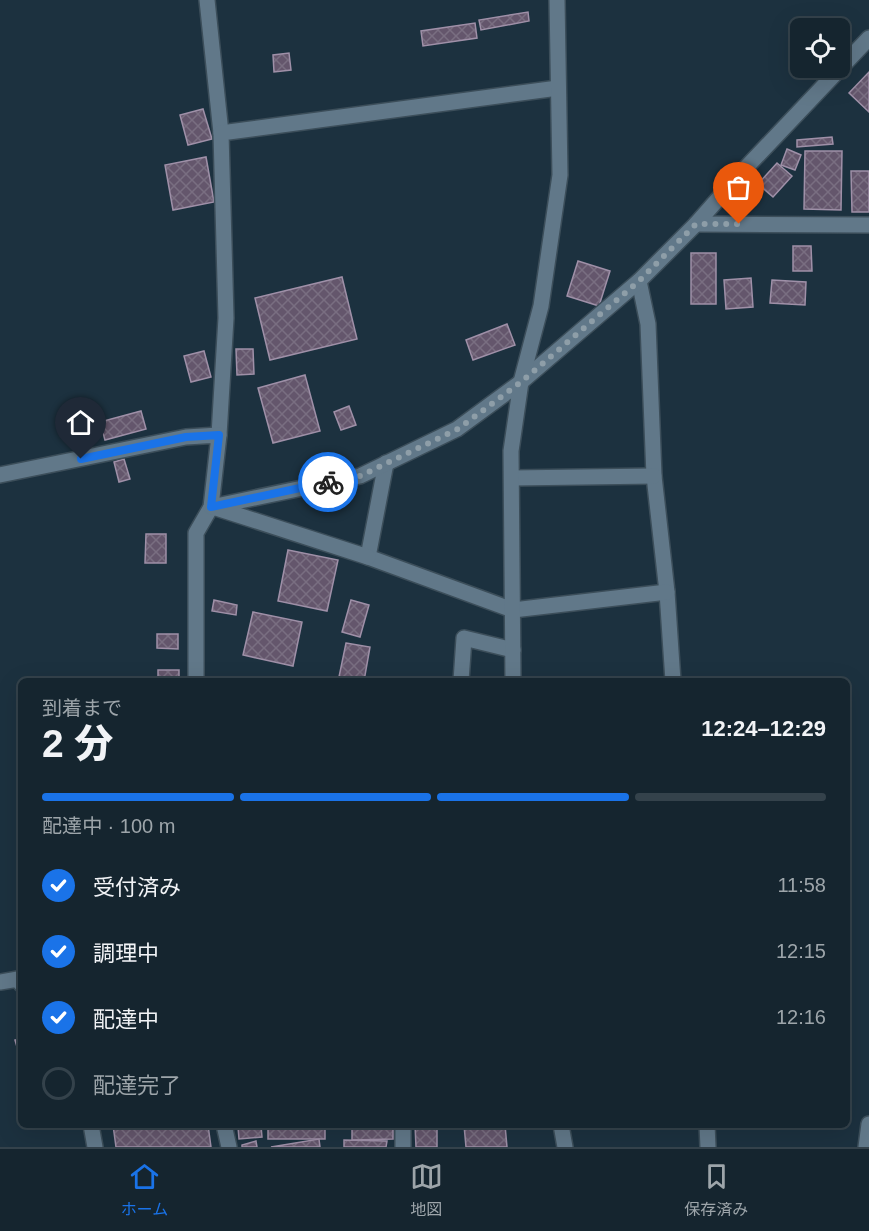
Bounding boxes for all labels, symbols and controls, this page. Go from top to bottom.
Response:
map controls [790,18,850,78]
button: locate [790,18,850,78]
pin [713,162,764,224]
icon: bag [722,171,755,204]
pin [55,397,106,459]
icon: home [64,406,97,439]
courier [298,452,358,512]
icon: bike [312,466,345,499]
text: 到着まで [42,697,122,719]
text: 12:24–12:29 [701,716,826,741]
text: 2 分 [42,722,114,765]
text: 配達中 · 100 m [42,815,175,837]
icon: check [42,869,75,902]
text: 11:58 [777,874,826,896]
text: 受付済み [93,875,181,900]
icon: check [42,935,75,968]
text: 12:15 [776,940,826,962]
text: 調理中 [93,941,159,966]
icon: check [42,1001,75,1034]
text: 12:16 [776,1006,826,1028]
text: 配達中 [93,1007,159,1032]
text: 配達完了 [93,1073,181,1098]
tab: ホーム [121,1160,168,1220]
tab: 地図 [410,1160,443,1220]
tab: 保存済み [684,1160,748,1220]

